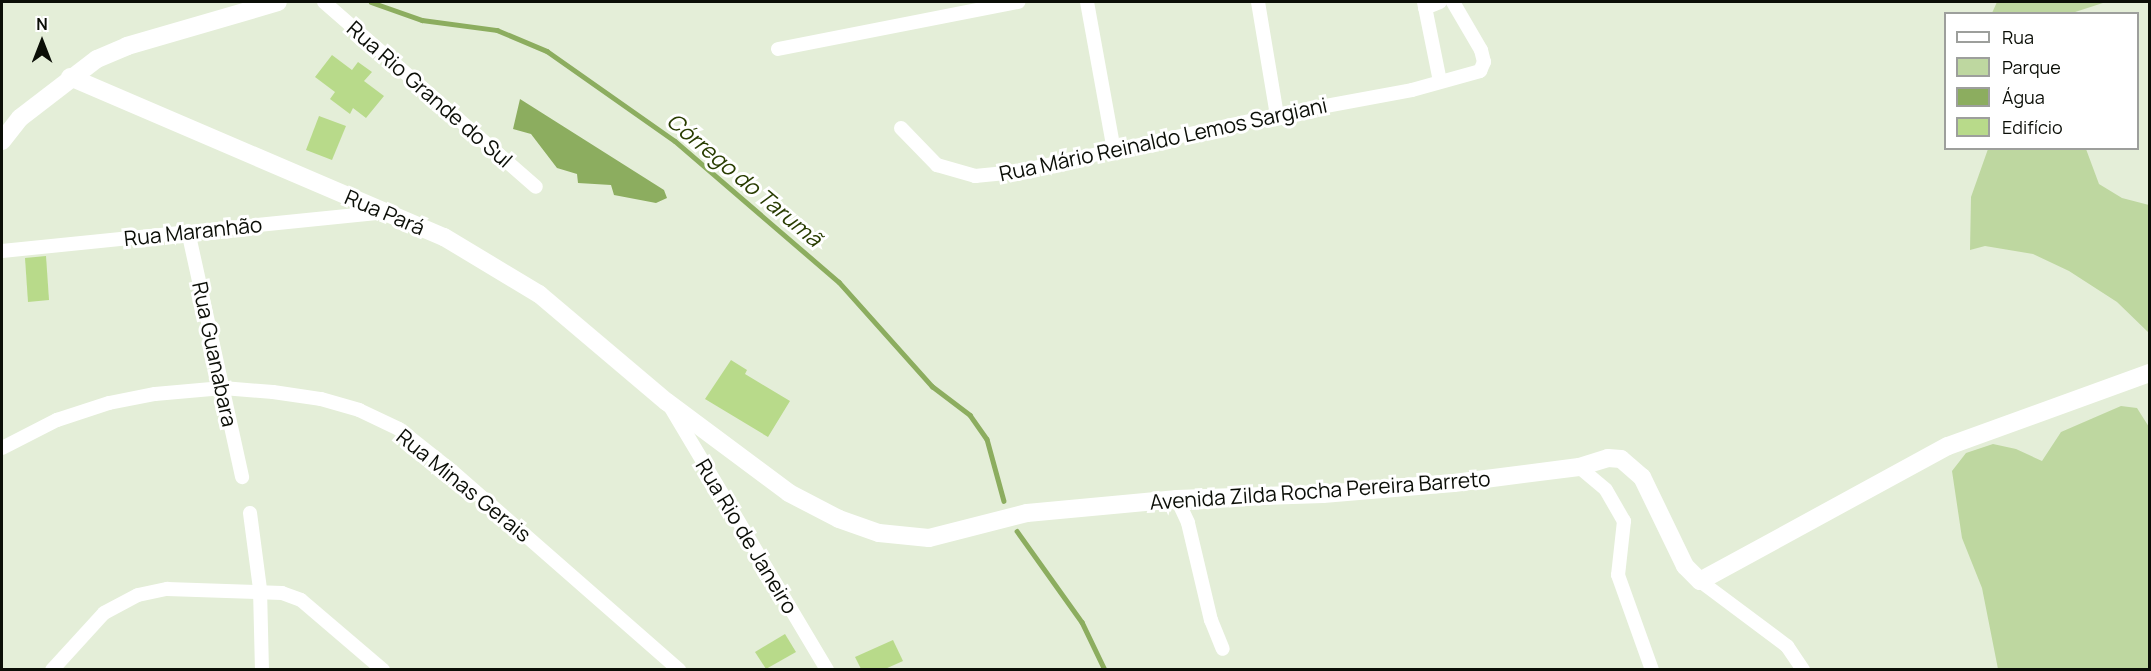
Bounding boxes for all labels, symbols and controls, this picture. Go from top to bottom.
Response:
north arrow [12,12,72,72]
legend [1944,12,2139,150]
text: N [36,13,48,35]
street label: Rua Rio Grande do Sul [342,15,518,173]
text: Rua [2002,25,2034,49]
text: Parque [2002,55,2061,79]
text: Água [2002,85,2045,109]
street label: Rua Mário Reinaldo Lemos Sargiani [997,92,1329,186]
water label: Córrego do Tarumã [661,108,827,252]
text: Edifício [2002,115,2063,139]
street label: Rua Pará [341,184,429,240]
street label: Rua Maranhão [123,211,263,251]
street label: Rua Guanabara [187,279,243,429]
street label: Rua Minas Gerais [392,423,536,547]
street label: Rua Rio de Janeiro [691,454,803,618]
street label: Avenida Zilda Rocha Pereira Barreto [1149,466,1491,514]

